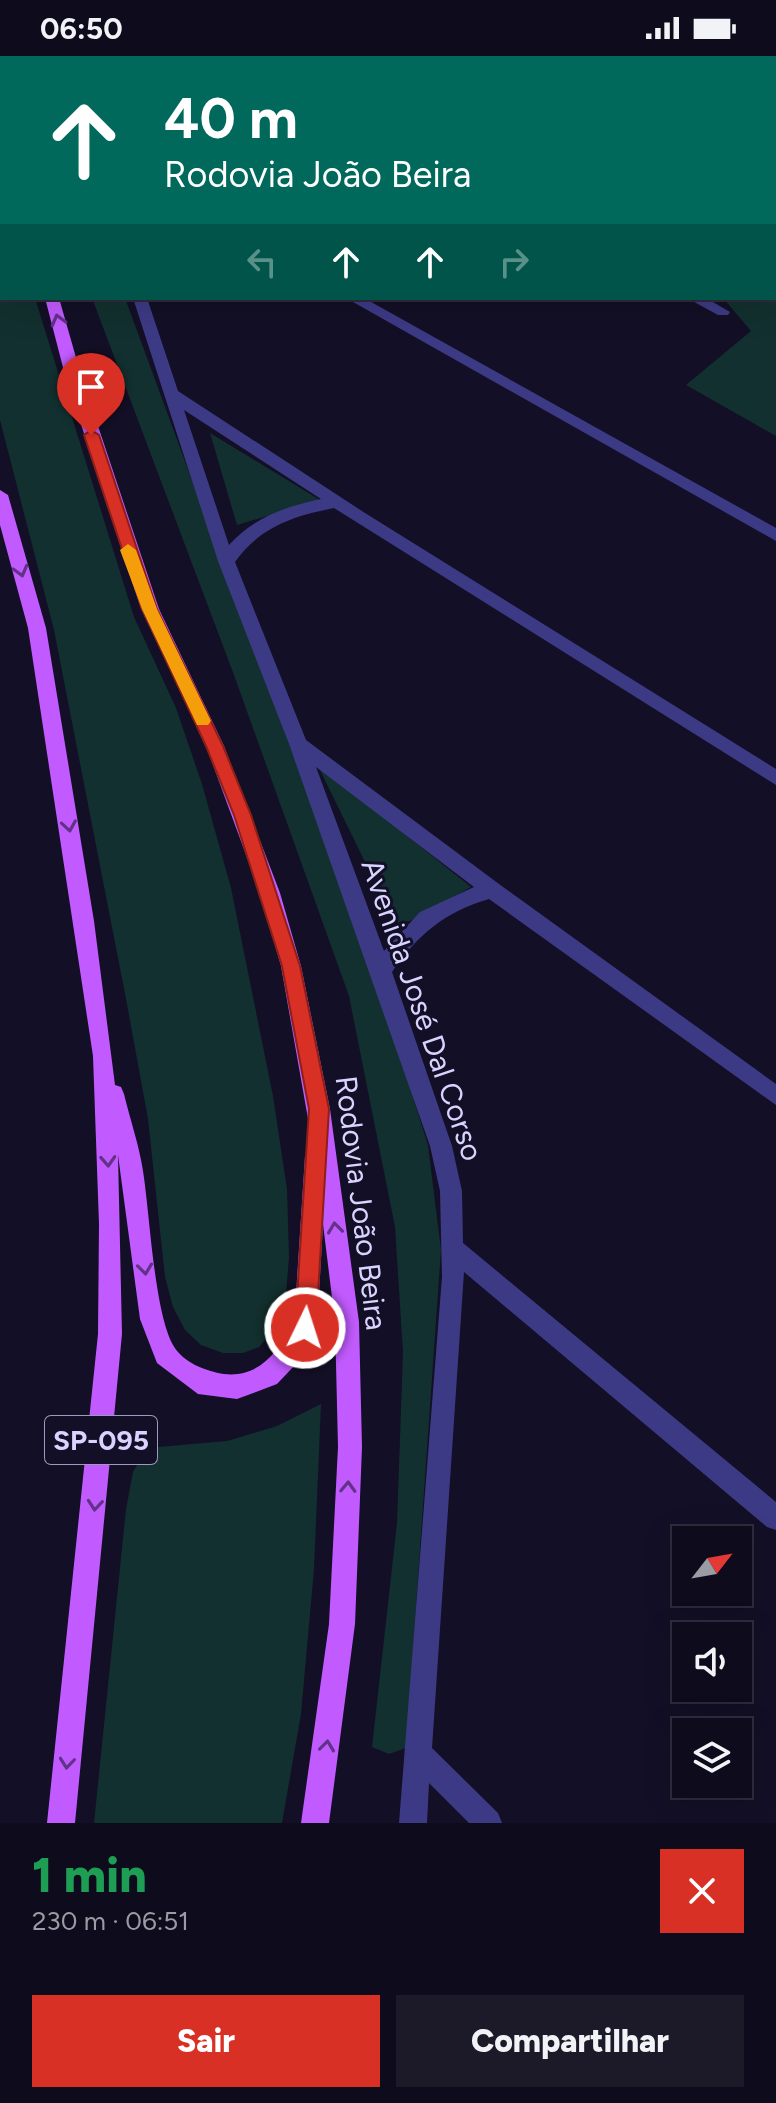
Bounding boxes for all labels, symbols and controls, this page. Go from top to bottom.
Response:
text: 06:50 [40,10,123,47]
text: 40 m [164,85,298,152]
icon: ahead [32,88,136,192]
text: Rodovia João Beira [164,153,471,196]
icon: left [240,240,284,284]
icon: ahead [324,240,368,284]
icon: ahead [408,240,452,284]
icon: right [492,240,536,284]
one-way arrow [51,314,67,328]
pin [57,353,125,435]
icon: arrive [69,365,113,409]
one-way arrow [12,563,28,577]
one-way arrow [60,819,77,833]
street label: Avenida José Dal Corso [353,854,492,1166]
street label: Rodovia João Beira [328,1074,395,1332]
one-way arrow [99,1155,116,1168]
one-way arrow [327,1221,344,1235]
one-way arrow [137,1263,154,1276]
position arrow [263,1286,347,1370]
road number: SP-095 [45,1416,157,1464]
one-way arrow [339,1480,356,1493]
one-way arrow [86,1499,103,1512]
north arrow [672,1526,752,1606]
map controls [672,1526,752,1798]
button: sound [672,1622,752,1702]
button: layers [672,1718,752,1798]
one-way arrow [318,1739,335,1752]
one-way arrow [58,1757,75,1770]
text: 1 min [32,1846,147,1904]
button: close [660,1849,744,1933]
text: 230 m · 06:51 [32,1905,189,1937]
button: Sair [32,1995,380,2087]
button: Compartilhar [396,1995,744,2087]

